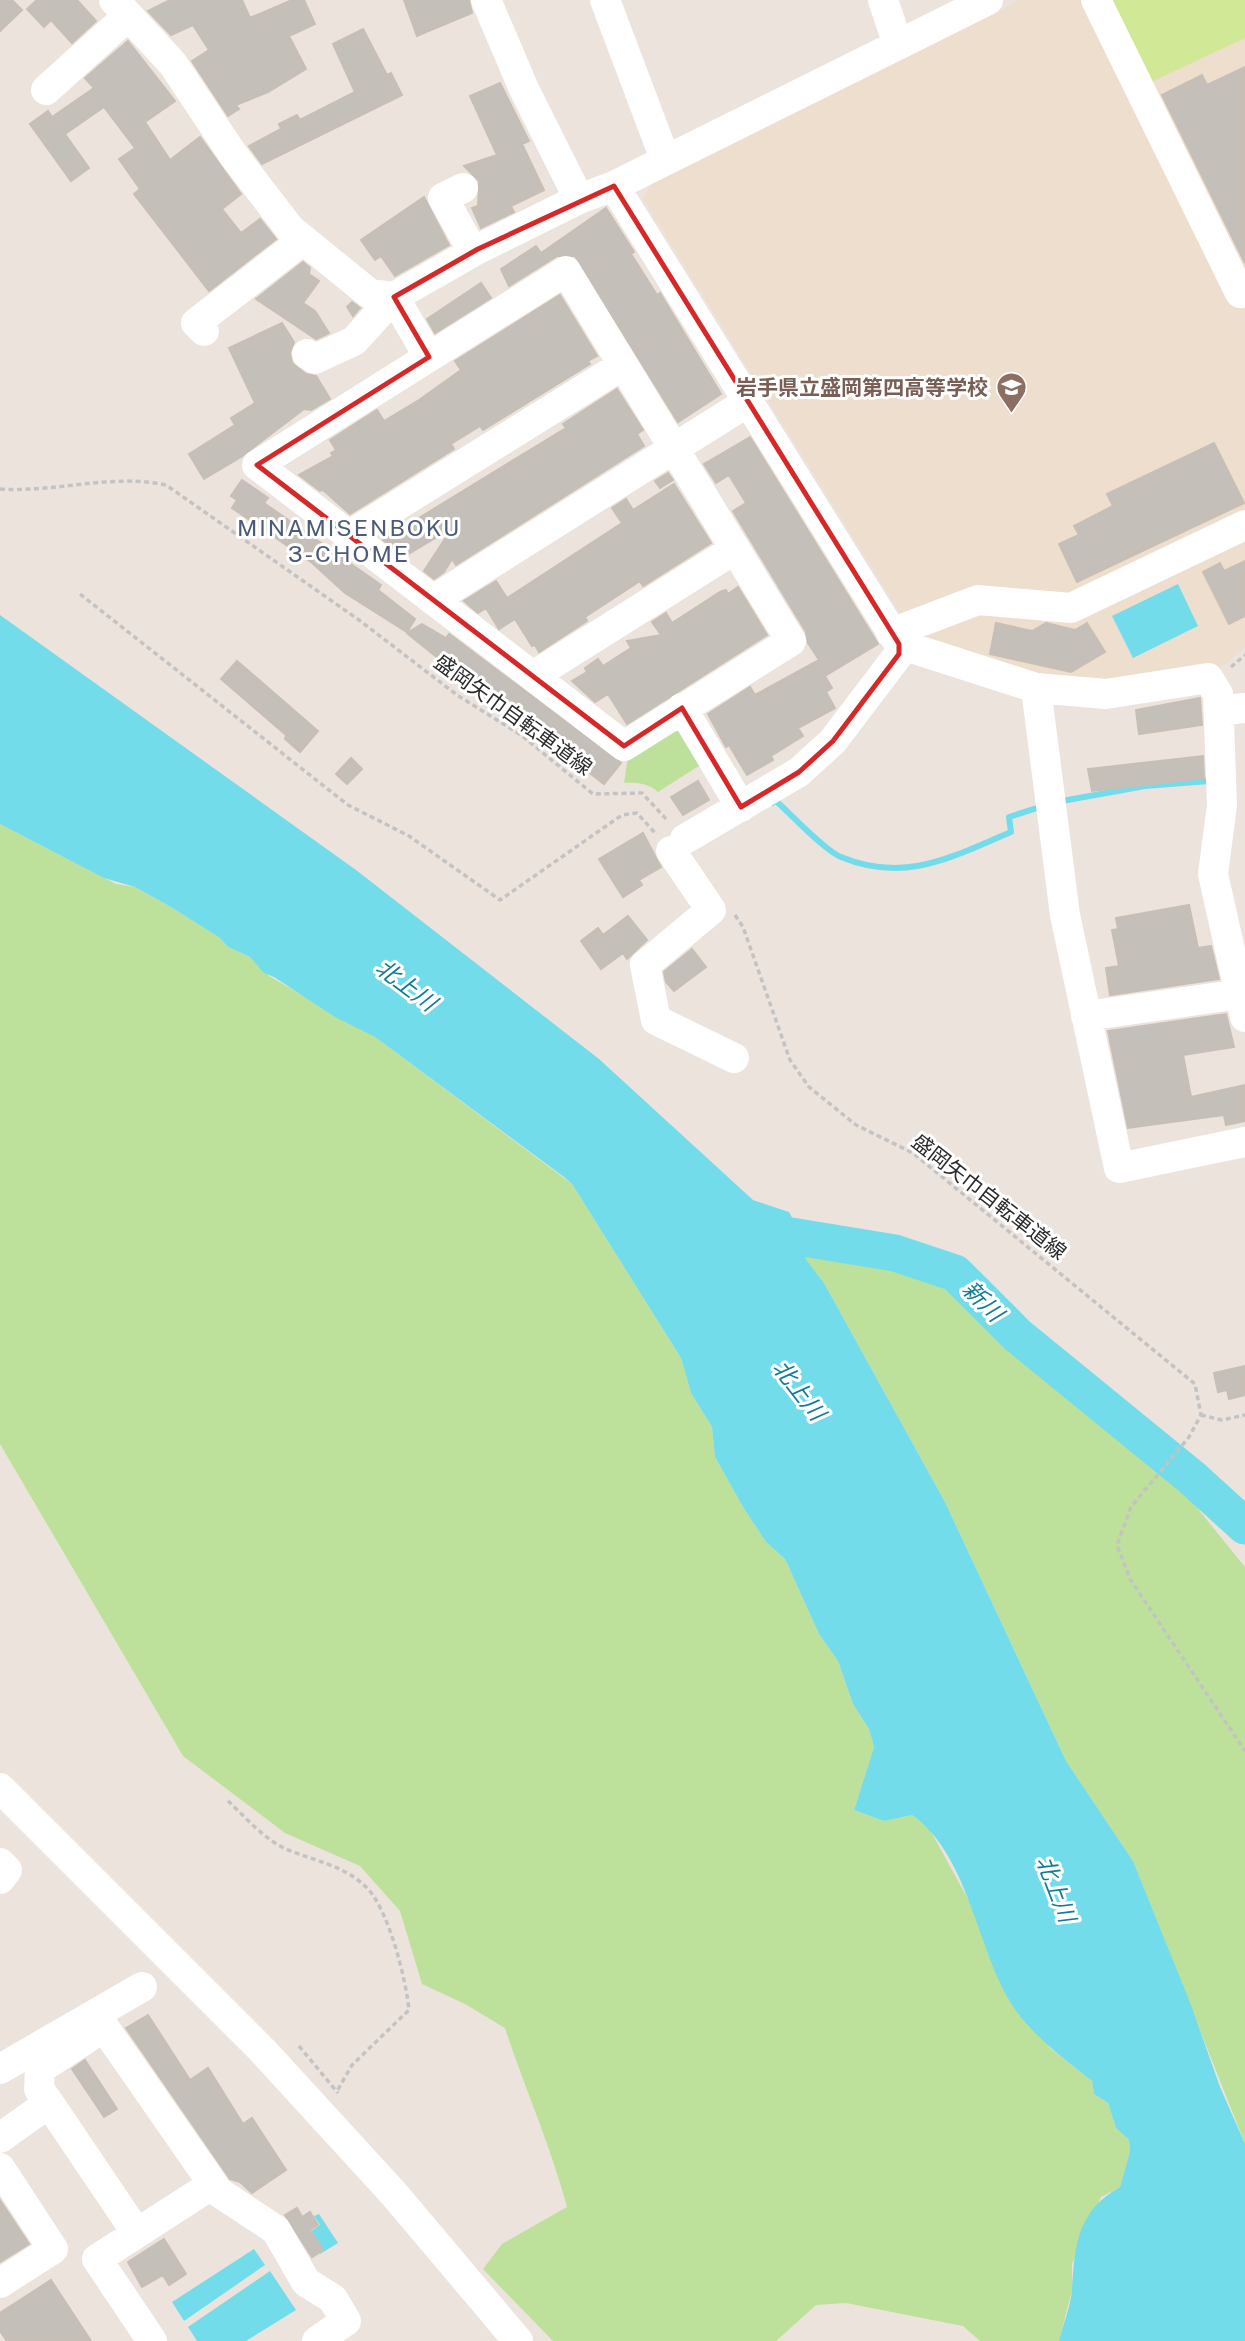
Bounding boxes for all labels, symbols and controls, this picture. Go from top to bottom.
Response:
school or university icon: 岩手県立盛岡第四高等学校 [994,371,1028,415]
place label: 岩手県立盛岡第四高等学校 [736,375,988,400]
district label: MINAMISENBOKU 3-CHOME [237,514,461,567]
street label: 盛岡矢巾自転車道線 [429,649,597,780]
water label: 北上川 [371,953,444,1018]
street label: 盛岡矢巾自転車道線 [907,1129,1071,1265]
water label: 新川 [958,1275,1011,1329]
water label: 北上川 [768,1354,833,1428]
water label: 北上川 [1031,1852,1083,1929]

